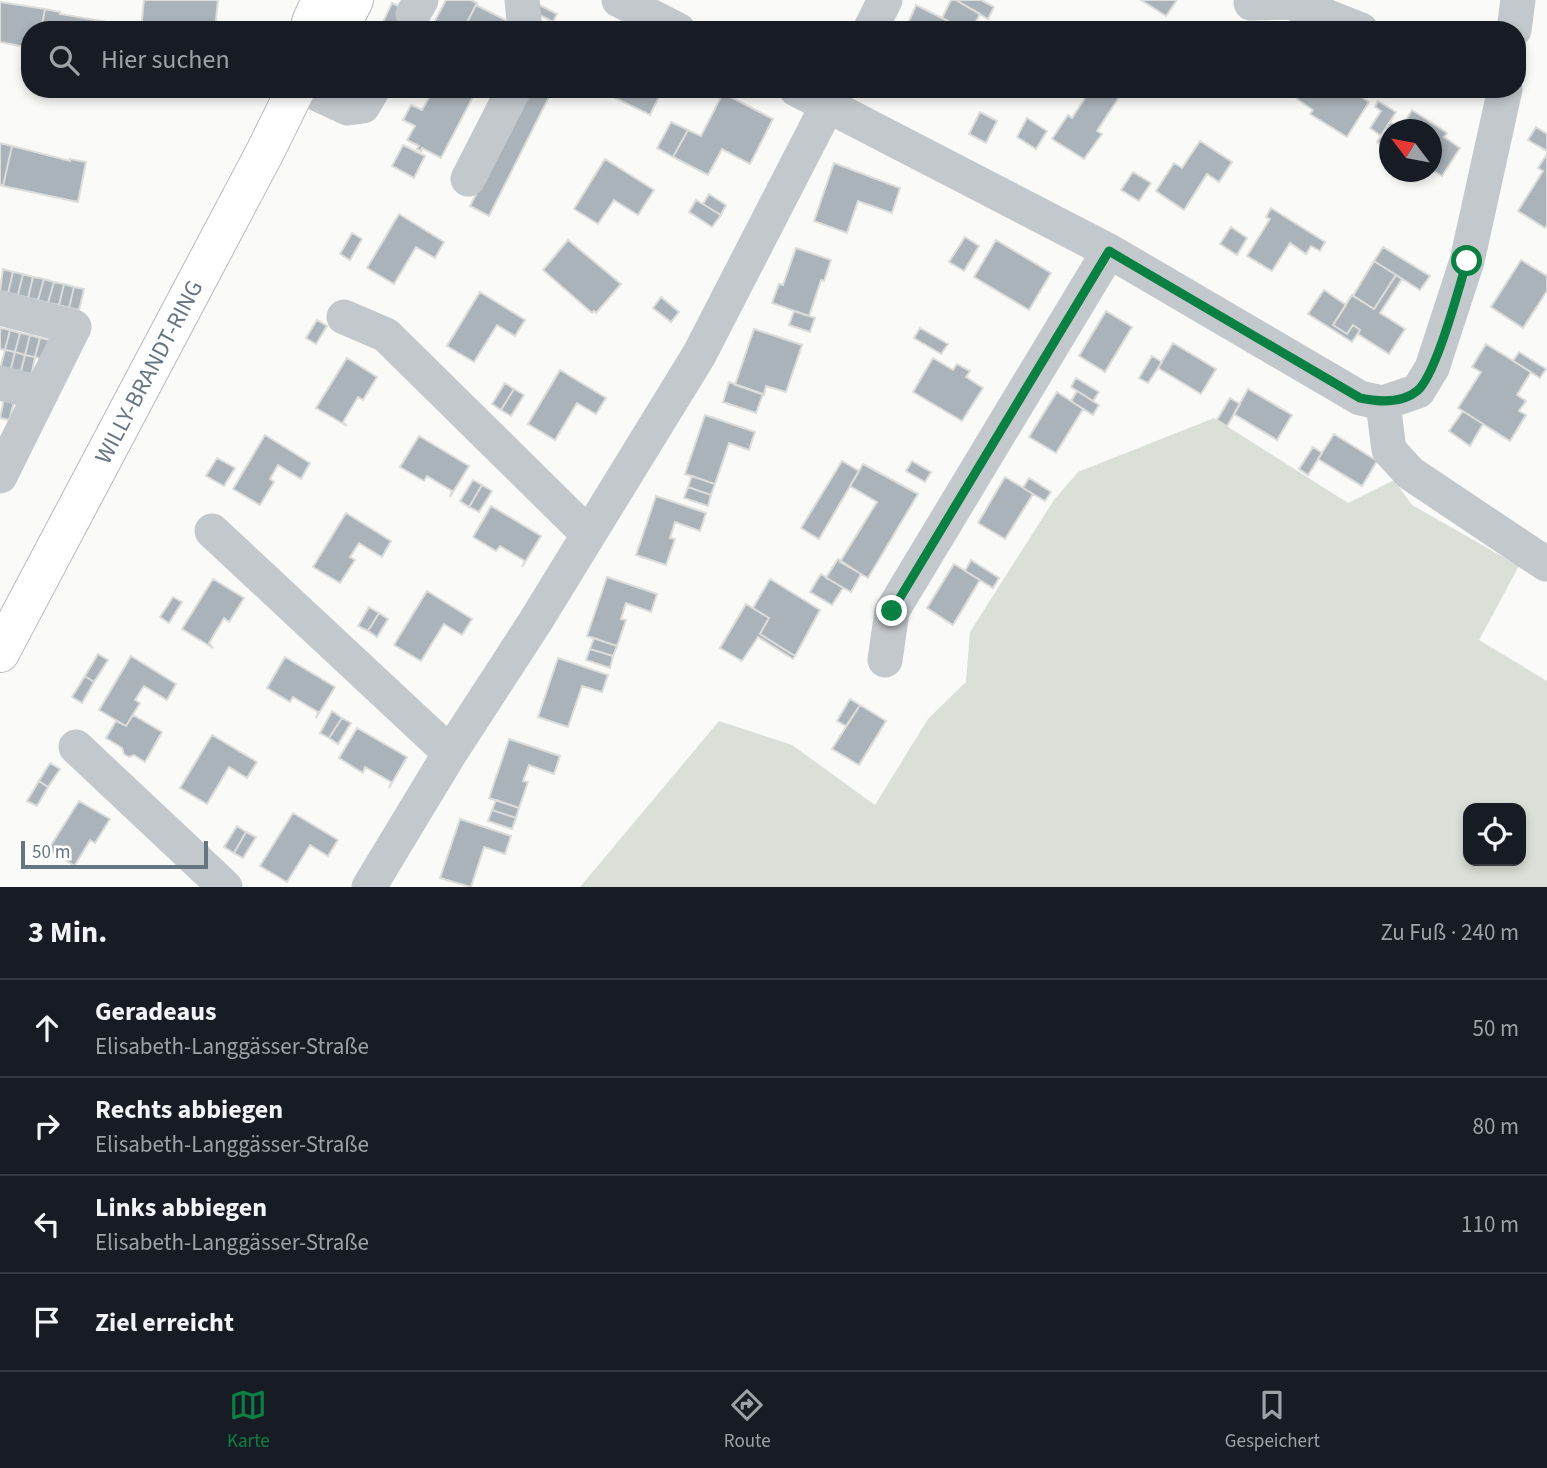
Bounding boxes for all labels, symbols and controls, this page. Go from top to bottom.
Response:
search box [21,21,1526,98]
icon: search [45,41,83,79]
text: Hier suchen [101,41,230,78]
north arrow [1379,119,1442,182]
route start [1451,245,1482,276]
street label: WILLY-BRANDT-RING [86,274,212,470]
route end [876,595,907,626]
map controls [1463,803,1526,866]
button: locate [1463,803,1526,866]
scale bar [21,838,208,870]
text: 50 m [32,839,70,866]
text: 3 Min. [28,911,107,954]
text: Zu Fuß · 240 m [1380,916,1519,949]
text: Geradeaus [95,993,216,1030]
icon: ahead [28,1009,66,1047]
text: 50 m [1472,1012,1519,1045]
text: Elisabeth-Langgässer-Straße [95,1030,369,1063]
text: Rechts abbiegen [95,1091,283,1128]
icon: right [28,1107,66,1145]
text: 80 m [1472,1110,1519,1143]
text: Elisabeth-Langgässer-Straße [95,1128,369,1161]
text: Links abbiegen [95,1189,267,1226]
icon: left [28,1205,66,1243]
text: 110 m [1461,1208,1519,1241]
text: Elisabeth-Langgässer-Straße [95,1226,369,1259]
icon: arrive [28,1303,66,1341]
text: Ziel erreicht [95,1304,234,1341]
tab: Karte [227,1386,270,1455]
tab: Route [724,1386,771,1455]
tab: Gespeichert [1225,1386,1320,1455]

